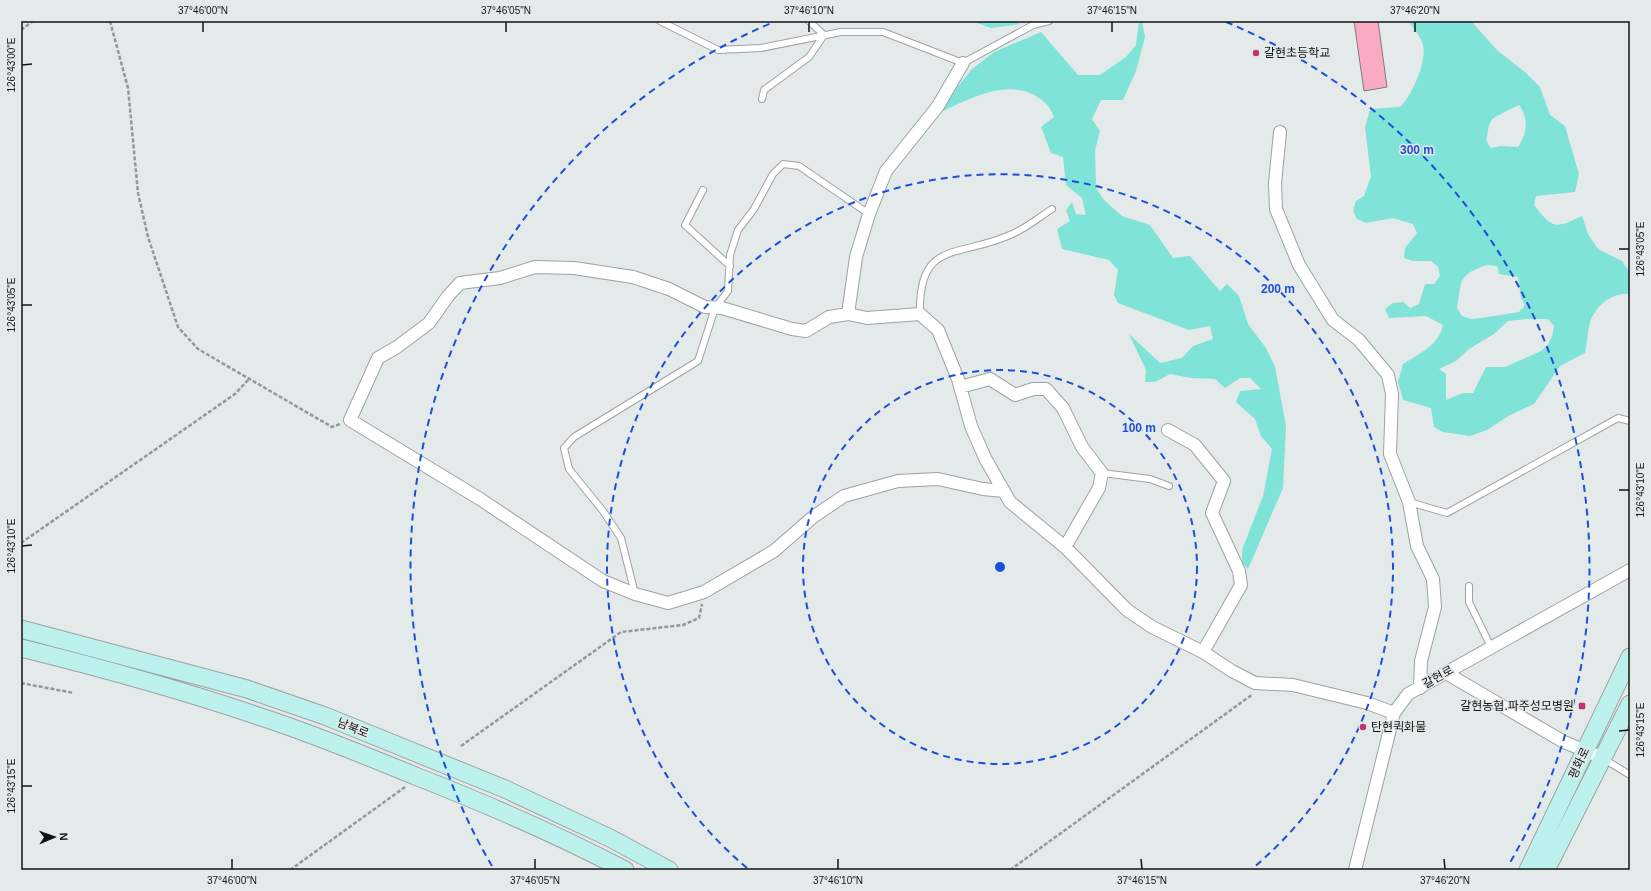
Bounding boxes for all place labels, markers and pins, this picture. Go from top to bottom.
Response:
place label: 갈현초등학교 [1264,46,1330,60]
marker: 갈현초등학교 [1251,48,1261,58]
centre of rings [993,560,1007,574]
place label: 갈현농협.파주성모병원 [1460,699,1574,713]
marker: 갈현농협.파주성모병원 [1577,701,1587,711]
place label: 탄현퀵화물 [1371,720,1426,734]
marker: 탄현퀵화물 [1358,722,1368,732]

